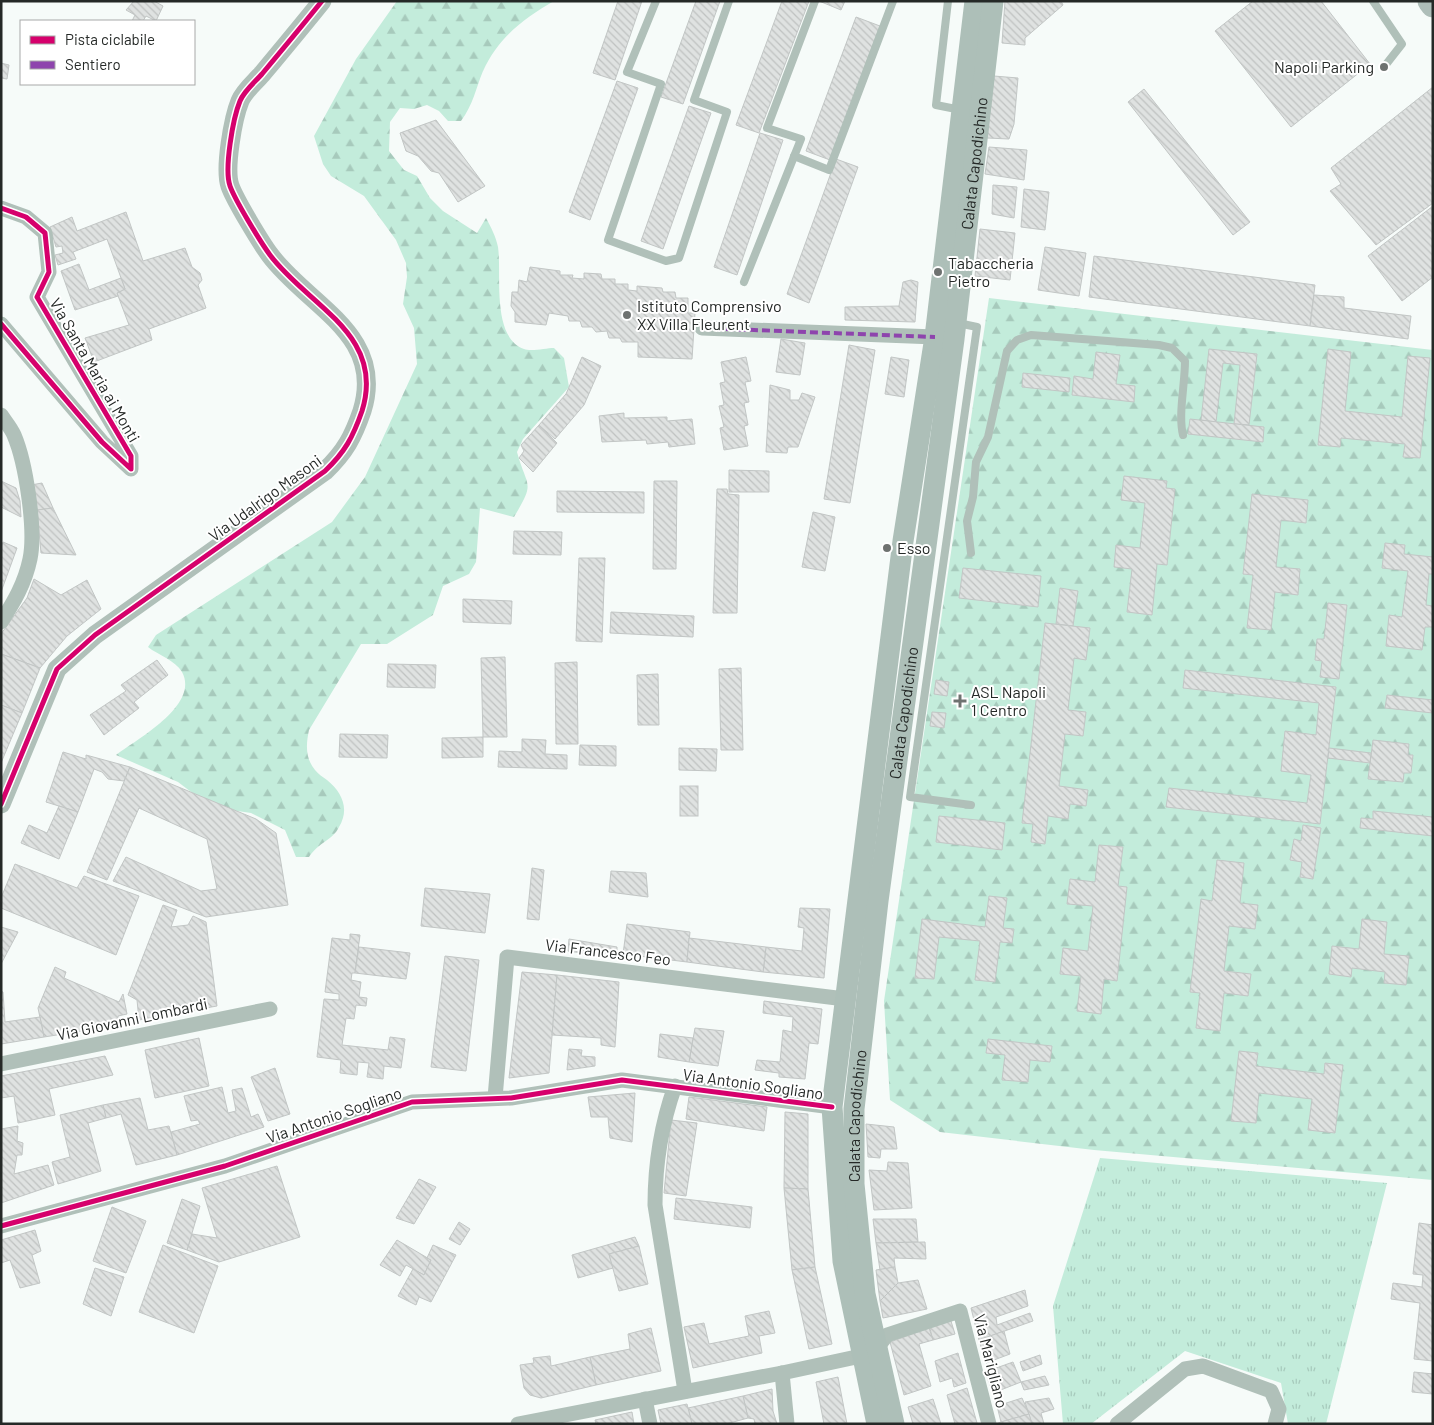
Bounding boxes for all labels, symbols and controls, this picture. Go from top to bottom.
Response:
legend [20,20,195,85]
text: Pista ciclabile [65,30,155,48]
text: Sentiero [65,55,121,73]
place label: Napoli Parking [1274,57,1374,76]
marker: Napoli Parking [1378,61,1390,73]
street label: Calata Capodichino [957,96,991,231]
place label: Tabaccheria Pietro [948,253,1034,290]
marker: Tabaccheria Pietro [932,266,944,278]
street label: Via Santa Maria ai Monti [46,294,144,445]
place label: Istituto Comprensivo XX Villa Fleurent [637,296,782,333]
marker: Istituto Comprensivo XX Villa Fleurent [621,309,633,321]
street label: Via Udalrigo Masoni [205,450,325,545]
place label: Esso [897,538,931,557]
marker: Esso [881,542,893,554]
street label: Calata Capodichino [885,645,921,780]
place label: ASL Napoli 1 Centro [971,682,1046,719]
marker: ASL Napoli 1 Centro [953,694,967,708]
street label: Via Francesco Feo [544,934,672,969]
street label: Via Giovanni Lombardi [55,993,209,1044]
street label: Calata Capodichino [844,1048,870,1182]
street label: Via Antonio Sogliano [681,1064,825,1103]
street label: Via Antonio Sogliano [264,1082,404,1147]
street label: Via Marigliano [971,1312,1012,1410]

